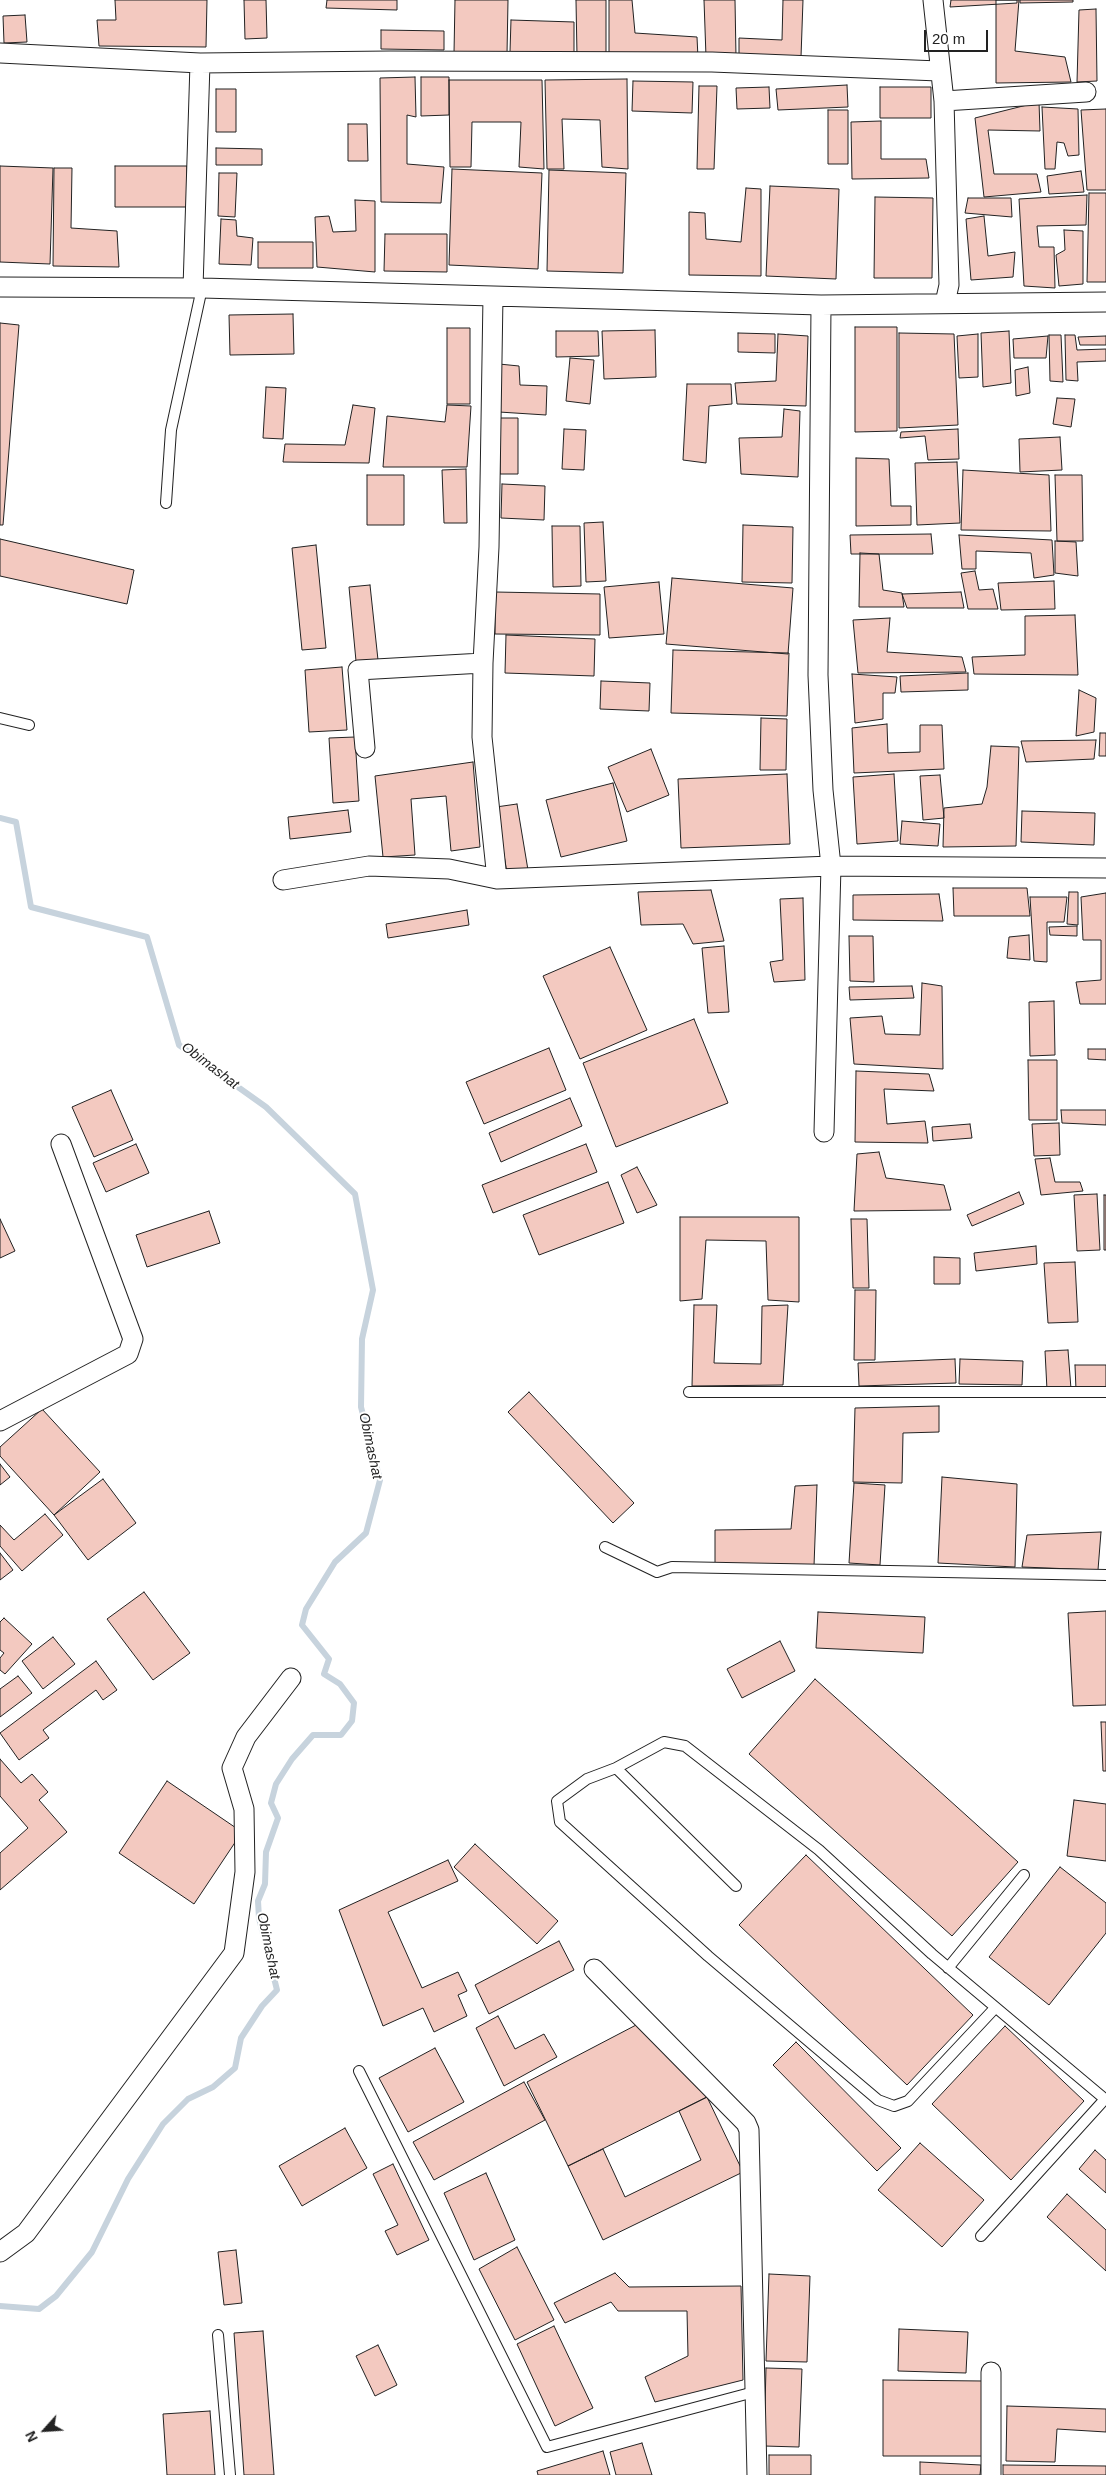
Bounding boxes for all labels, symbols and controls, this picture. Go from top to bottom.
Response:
scale bar [926,20,990,52]
text: 20 m [932,30,965,47]
water label: Obimashat [178,1039,242,1093]
water label: Obimashat [355,1411,385,1481]
water label: Obimashat [253,1911,283,1981]
north arrow [20,2405,70,2455]
text: N [22,2429,41,2445]

